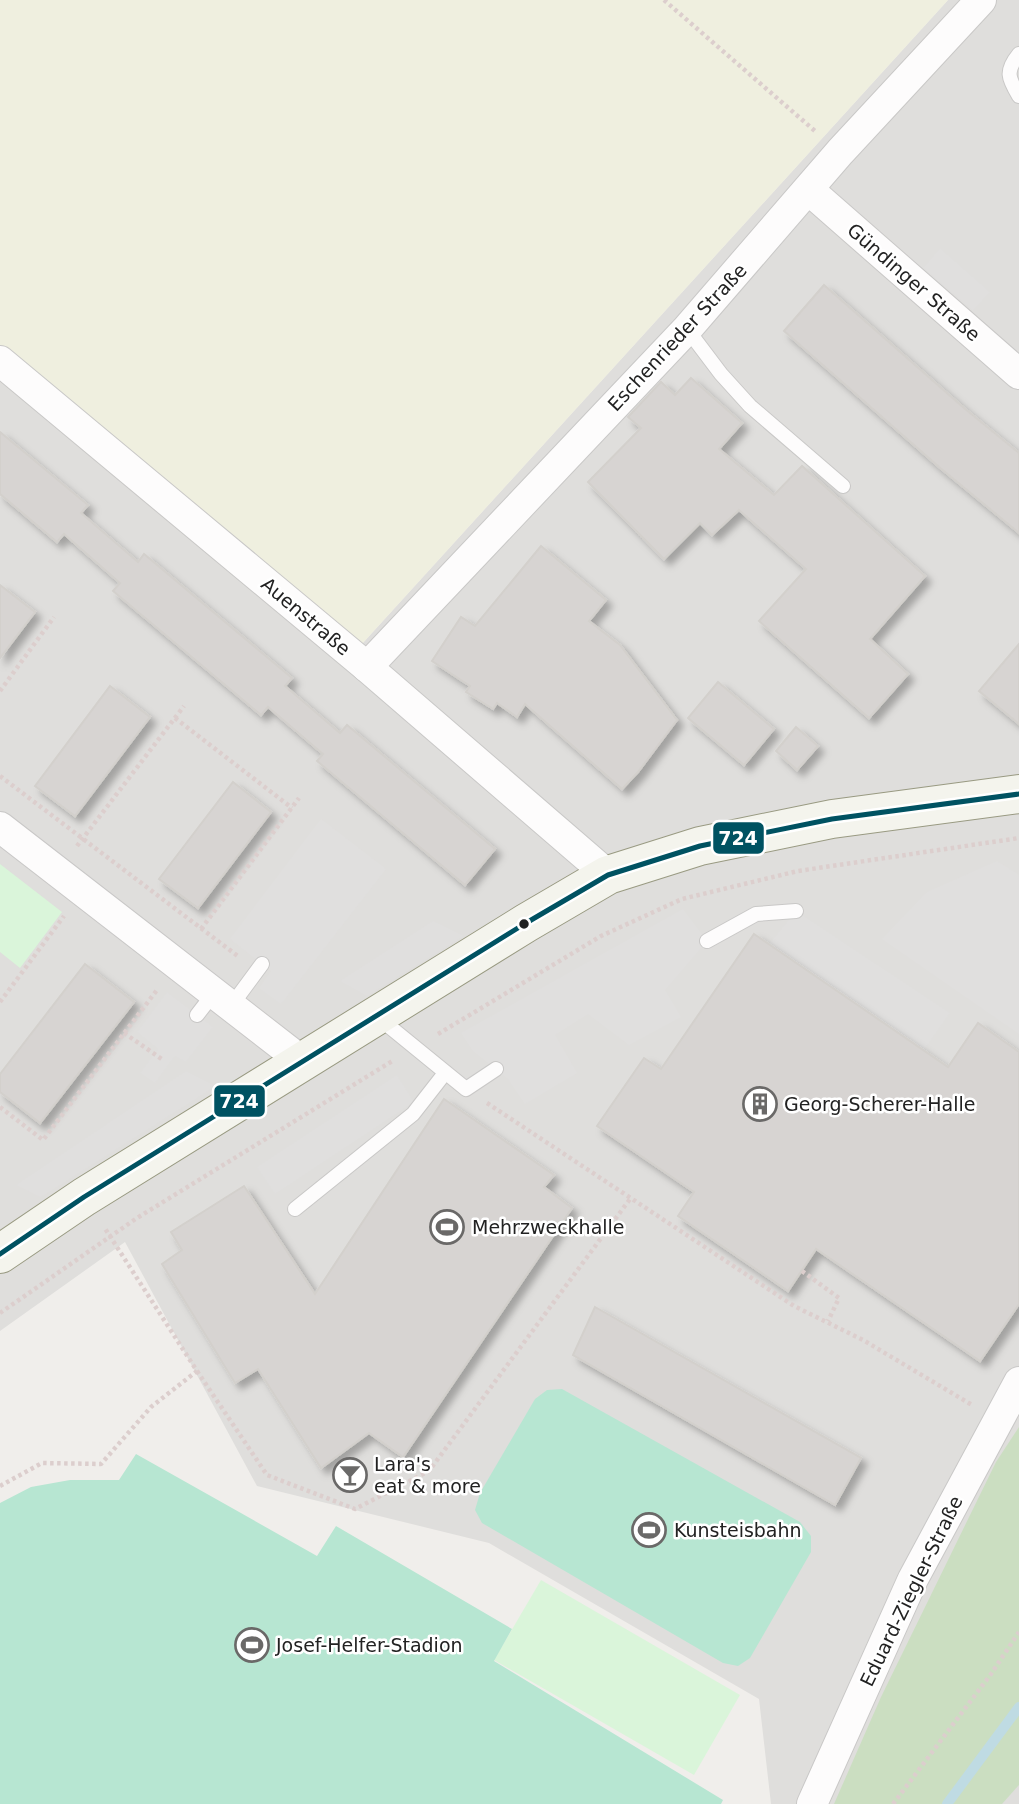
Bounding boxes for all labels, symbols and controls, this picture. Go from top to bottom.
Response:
street label: Gündinger Straße [843,218,985,346]
street label: Eschenrieder Straße [603,259,751,415]
street label: Auenstraße [257,572,355,660]
line badge: 724 [712,821,765,855]
text: 724 [718,827,758,849]
unlabelled marker [517,917,531,931]
line badge: 724 [213,1084,266,1118]
building icon: Georg-Scherer-Halle [741,1085,779,1123]
text: 724 [219,1090,259,1112]
place label: Georg-Scherer-Halle [784,1093,975,1115]
sports icon: Mehrzweckhalle [428,1208,466,1246]
place label: Mehrzweckhalle [472,1216,625,1238]
place label: Lara's eat & more [374,1453,481,1497]
bar icon: Lara's eat & more [331,1456,369,1494]
street label: Eduard-Ziegler-Straße [855,1492,967,1690]
sports icon: Kunsteisbahn [630,1511,668,1549]
place label: Kunsteisbahn [674,1519,802,1541]
sports icon: Josef-Helfer-Stadion [233,1626,271,1664]
place label: Josef-Helfer-Stadion [275,1634,463,1656]

